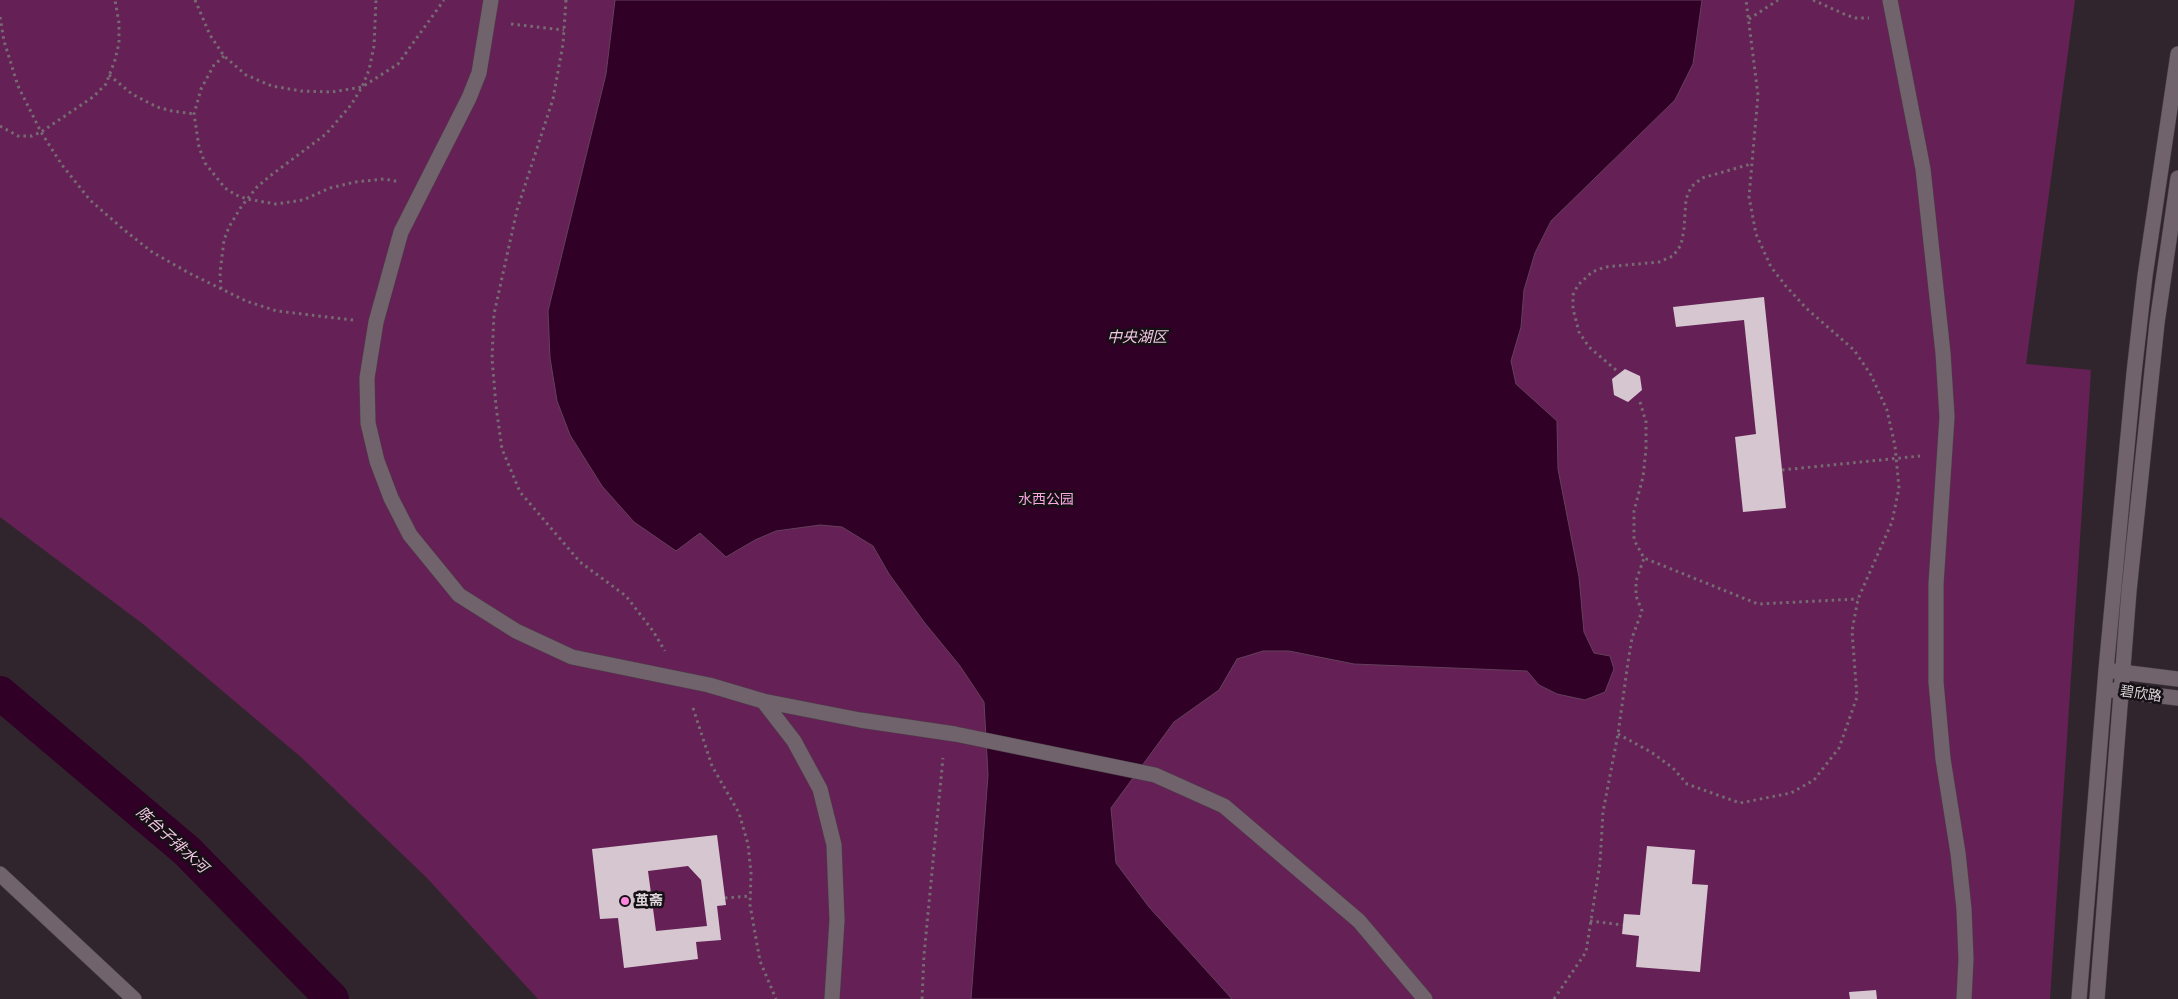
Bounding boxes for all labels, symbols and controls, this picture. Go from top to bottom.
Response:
water label: 中央湖区 [1107,328,1167,346]
park label: 水西公园 [1018,492,1074,508]
street label: 碧欣路 [2119,683,2163,705]
water label: 陈台子排水河 [133,803,211,877]
place label: 茧斋 [635,893,663,909]
marker: 茧斋 [619,895,631,907]

